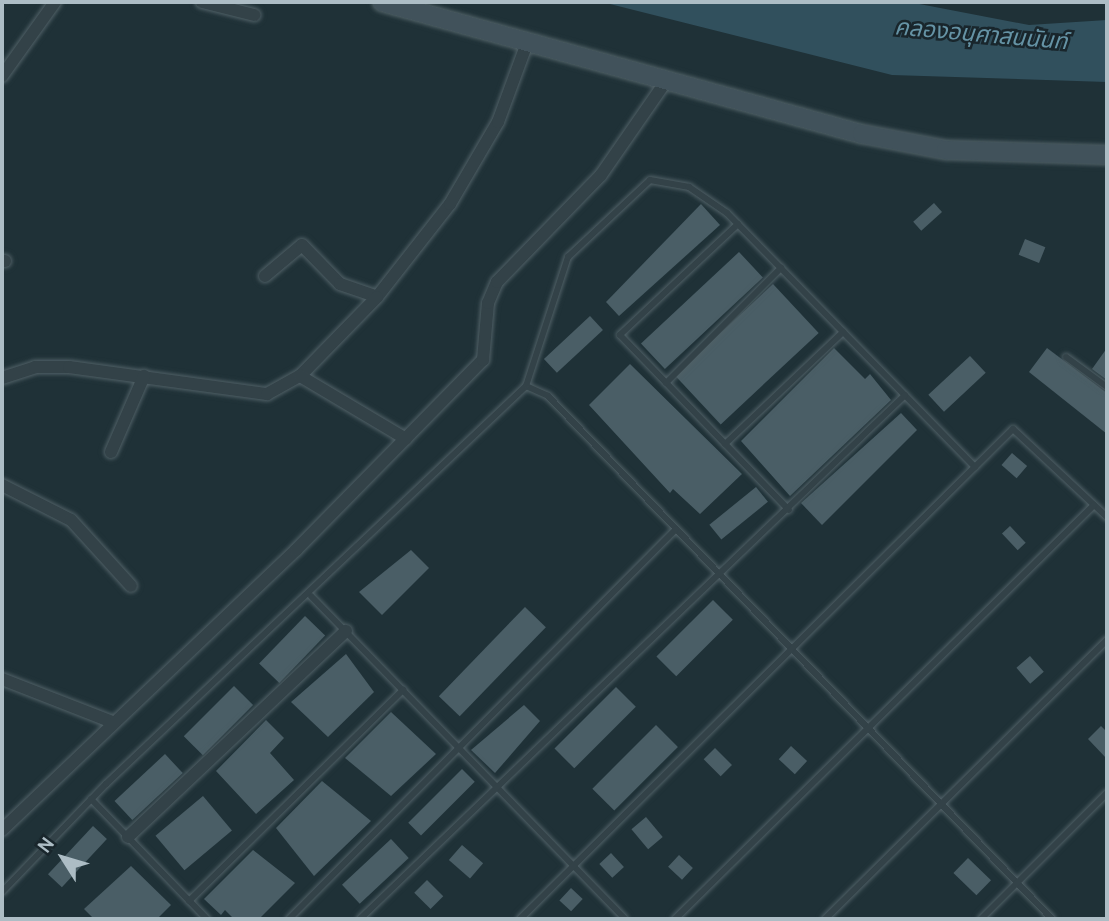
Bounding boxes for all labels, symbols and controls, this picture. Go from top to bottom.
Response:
water label: คลองอนุศาสนนันท์ [893,13,1069,55]
north arrow [28,823,98,893]
text: N [33,833,59,857]

